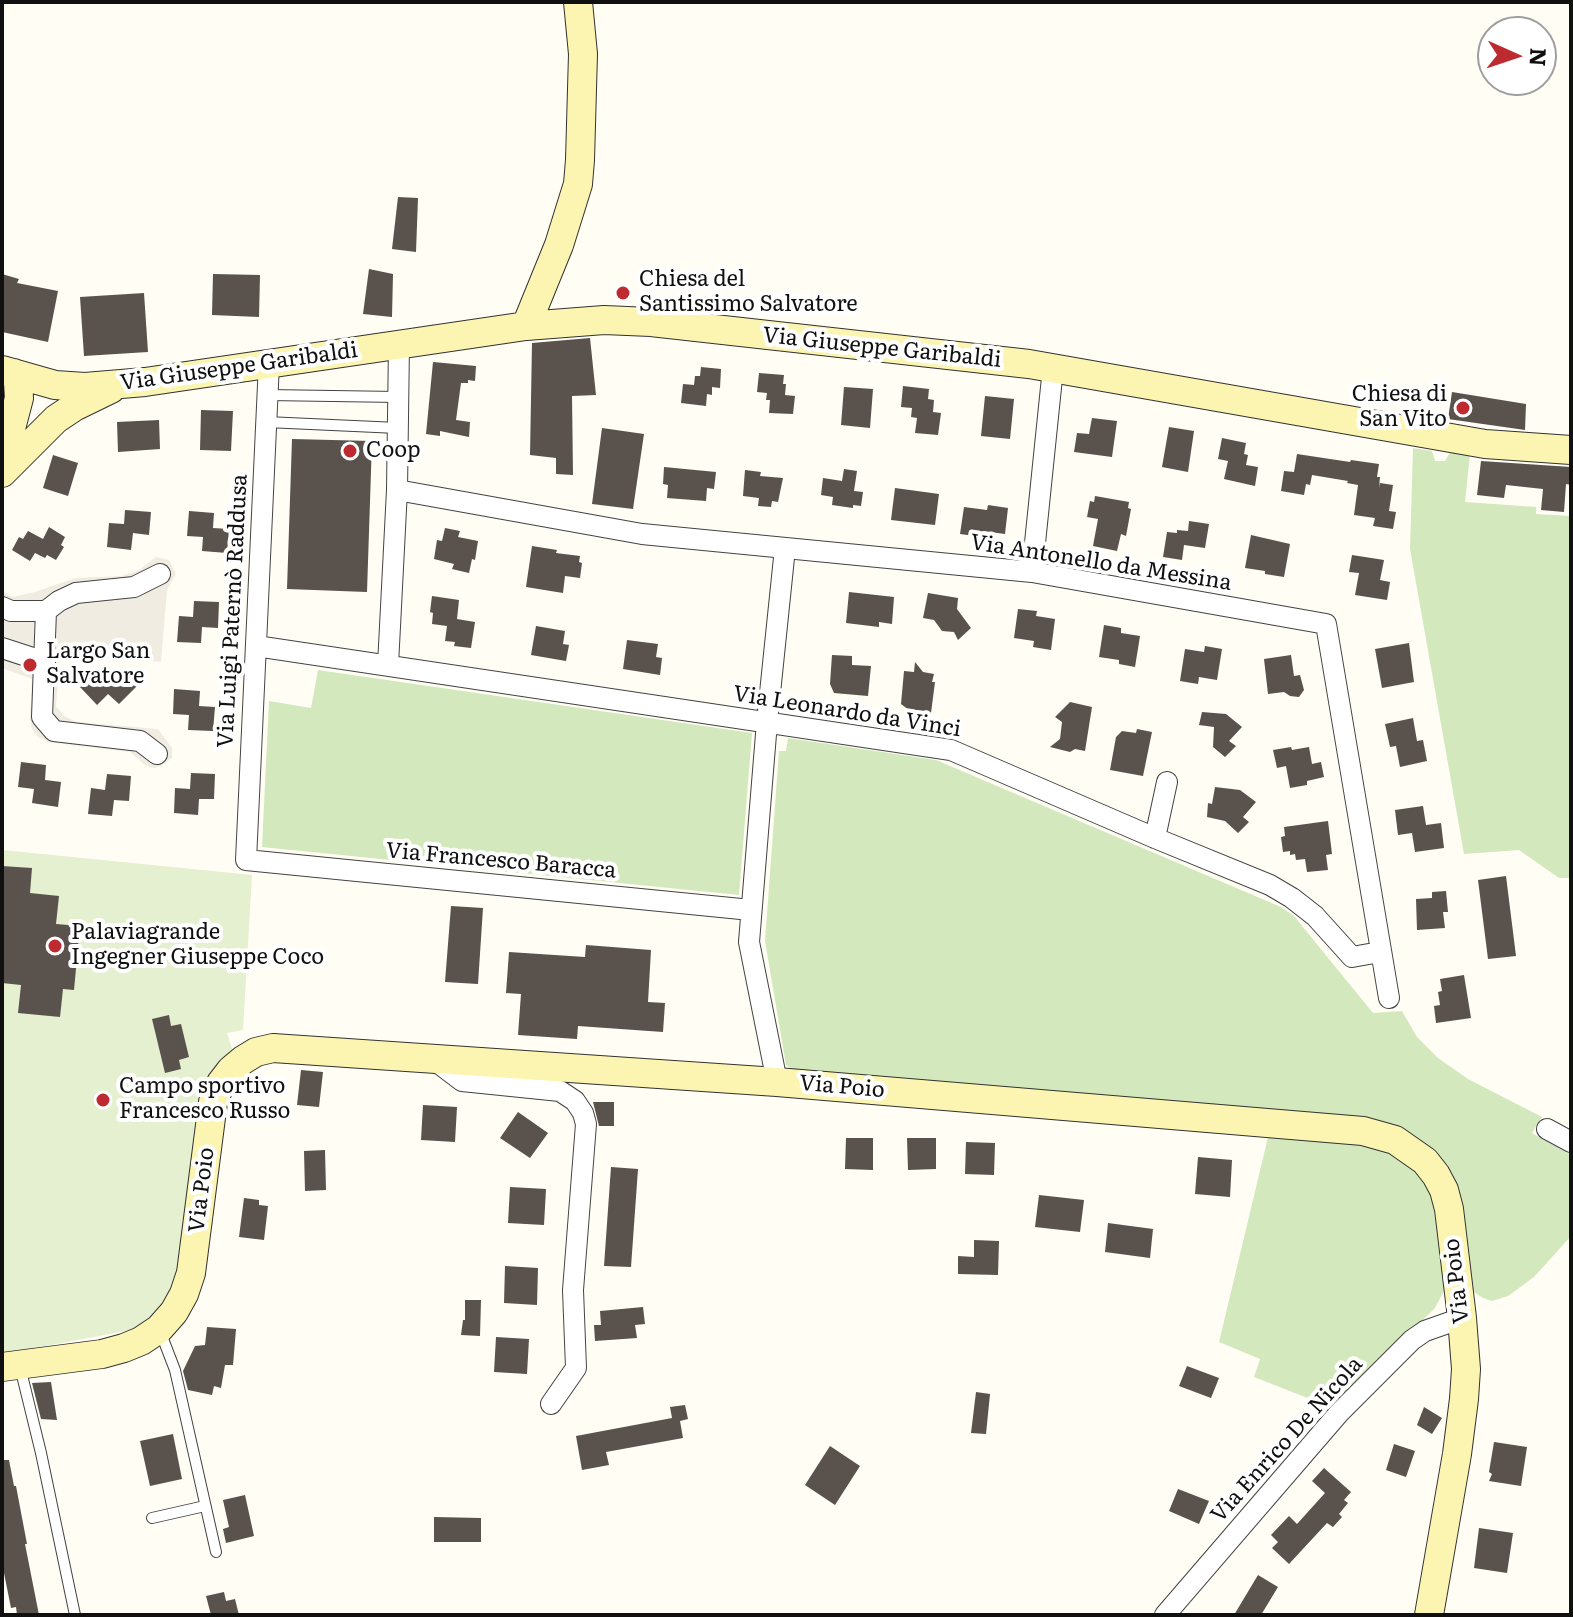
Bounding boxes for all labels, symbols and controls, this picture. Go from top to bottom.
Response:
north arrow [1477,16,1557,96]
text: N [1523,47,1556,67]
place label: Chiesa del Santissimo Salvatore [639,267,858,318]
marker: Chiesa del Santissimo Salvatore [614,284,632,302]
street label: Via Giuseppe Garibaldi [761,322,1003,374]
street label: Via Giuseppe Garibaldi [118,337,360,397]
place label: Chiesa di San Vito [1352,382,1447,434]
marker: Chiesa di San Vito [1454,399,1472,417]
place label: Coop [366,438,421,464]
marker: Coop [341,442,359,460]
street label: Via Luigi Paternò Raddusa [213,473,253,749]
street label: Via Antonello da Messina [969,529,1233,597]
place label: Largo San Salvatore [46,639,150,690]
marker: Largo San Salvatore [21,656,39,674]
street label: Via Leonardo da Vinci [731,681,963,743]
street label: Via Francesco Baracca [385,838,617,884]
place label: Palaviagrande Ingegner Giuseppe Coco [71,920,324,972]
marker: Palaviagrande Ingegner Giuseppe Coco [46,937,64,955]
street label: Via Poio [798,1070,886,1104]
place label: Campo sportivo Francesco Russo [119,1074,290,1126]
marker: Campo sportivo Francesco Russo [94,1091,112,1109]
street label: Via Poio [184,1146,220,1234]
street label: Via Poio [1439,1237,1475,1325]
street label: Via Enrico De Nicola [1206,1352,1368,1528]

